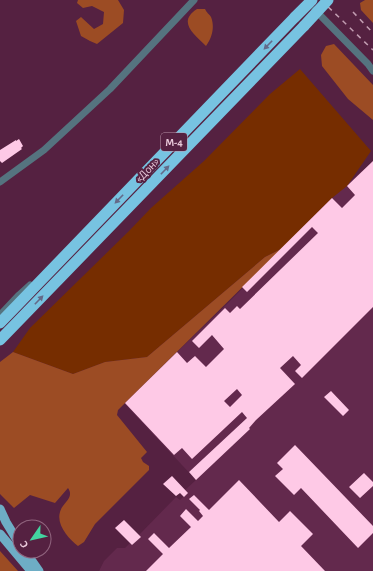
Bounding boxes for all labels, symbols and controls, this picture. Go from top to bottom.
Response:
one-way arrow [263,40,273,50]
road number: М-4 [161,133,187,151]
street label: «Дон» [132,155,162,185]
one-way arrow [160,165,170,175]
one-way arrow [115,194,124,204]
one-way arrow [34,295,44,305]
north arrow [12,519,52,559]
text: С [18,539,30,550]

